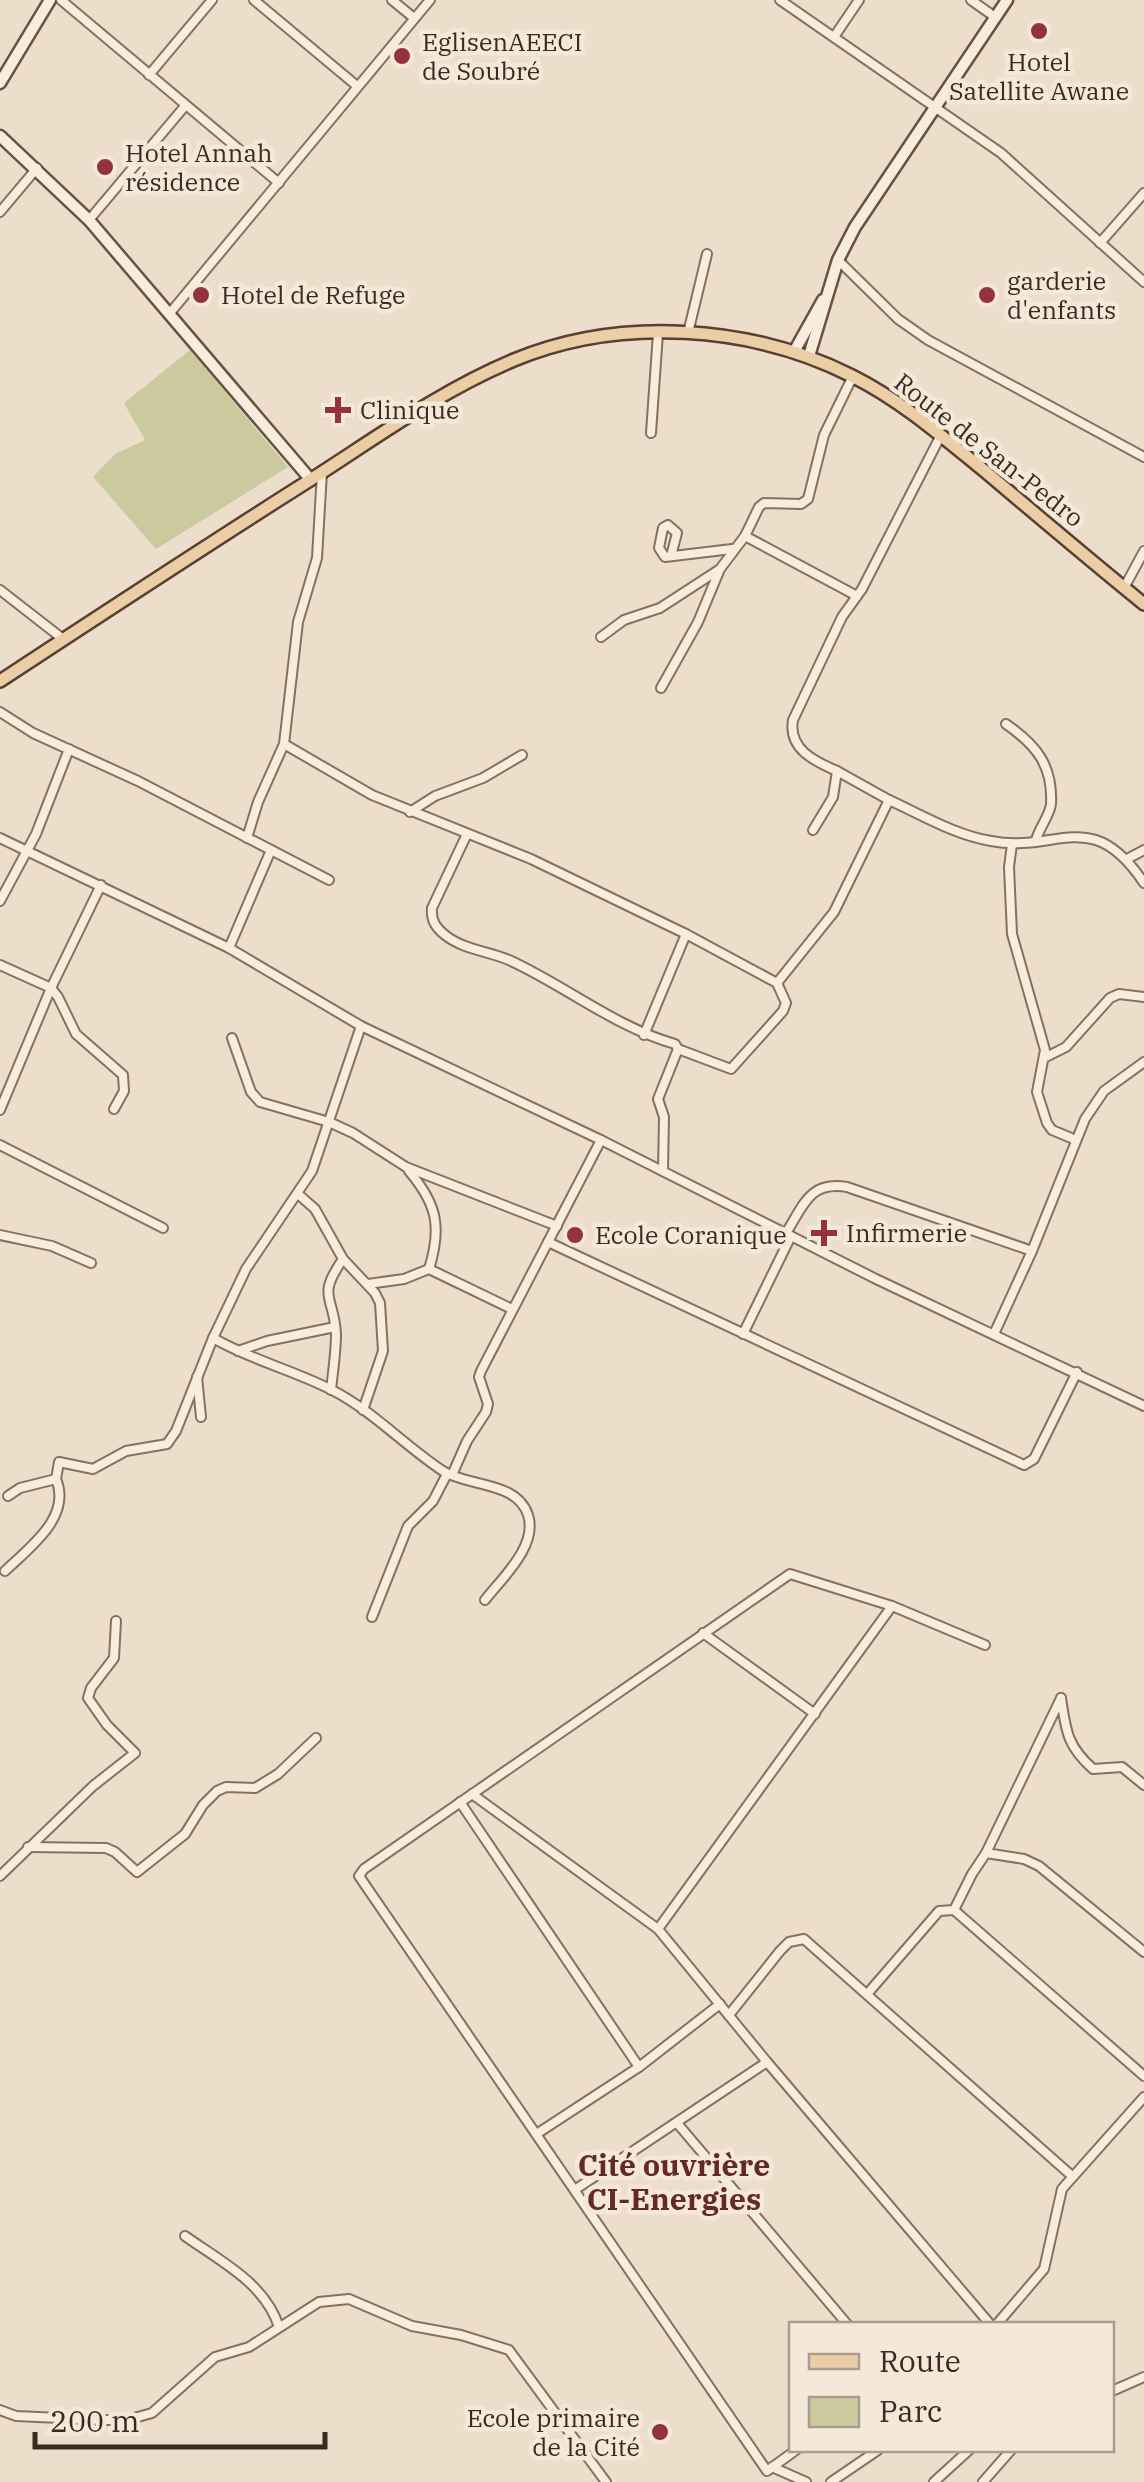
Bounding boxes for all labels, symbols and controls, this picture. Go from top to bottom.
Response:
marker: Hotel Satellite Awane [1028,20,1050,42]
place label: EglisenAEECI de Soubré [422,25,582,87]
marker: EglisenAEECI de Soubré [391,45,413,67]
place label: Hotel Satellite Awane [949,45,1129,107]
place label: Hotel Annah résidence [125,136,273,198]
marker: Hotel Annah résidence [94,156,116,178]
place label: garderie d'enfants [1007,264,1116,326]
place label: Hotel de Refuge [221,278,405,311]
marker: Hotel de Refuge [190,284,212,306]
marker: garderie d'enfants [976,284,998,306]
street label: Route de San-Pedro [888,365,1091,534]
place label: Clinique [360,393,459,426]
marker: Clinique [325,397,351,423]
place label: Infirmerie [846,1216,967,1249]
place label: Ecole Coranique [595,1218,787,1251]
marker: Infirmerie [811,1220,837,1246]
marker: Ecole Coranique [564,1224,586,1246]
district label: Cité ouvrière CI-Energies [578,2145,770,2218]
legend [789,2322,1114,2452]
text: Route [879,2341,961,2380]
scale bar [35,2387,325,2449]
text: Parc [879,2391,942,2430]
text: 200 m [50,2401,140,2440]
place label: Ecole primaire de la Cité [467,2401,640,2463]
marker: Ecole primaire de la Cité [649,2421,671,2443]

